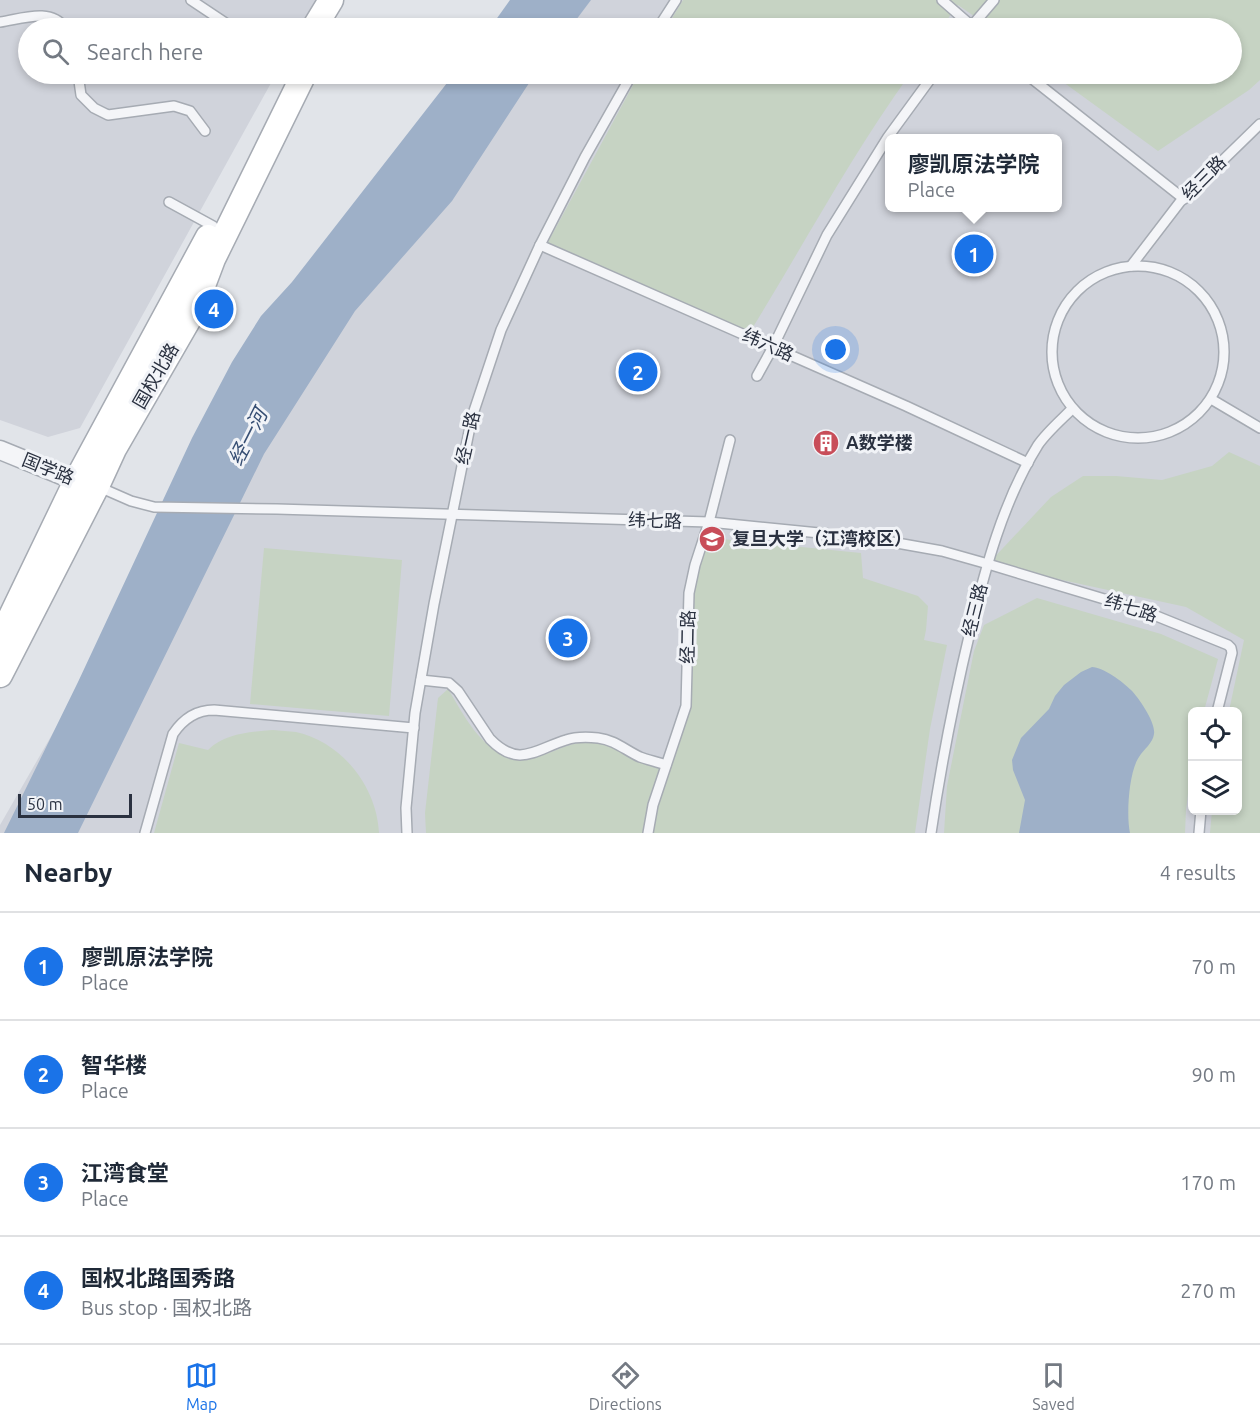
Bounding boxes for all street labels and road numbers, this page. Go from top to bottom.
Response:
street label: 经三路 [1177,151,1229,203]
street label: 纬六路 [740,324,797,364]
street label: 国权北路 [128,339,182,412]
street label: 经一路 [451,409,483,466]
street label: 国学路 [20,449,77,487]
street label: 纬七路 [628,509,682,531]
street label: 经三路 [958,581,990,638]
street label: 纬七路 [1103,589,1160,625]
street label: 经二路 [677,610,697,664]

